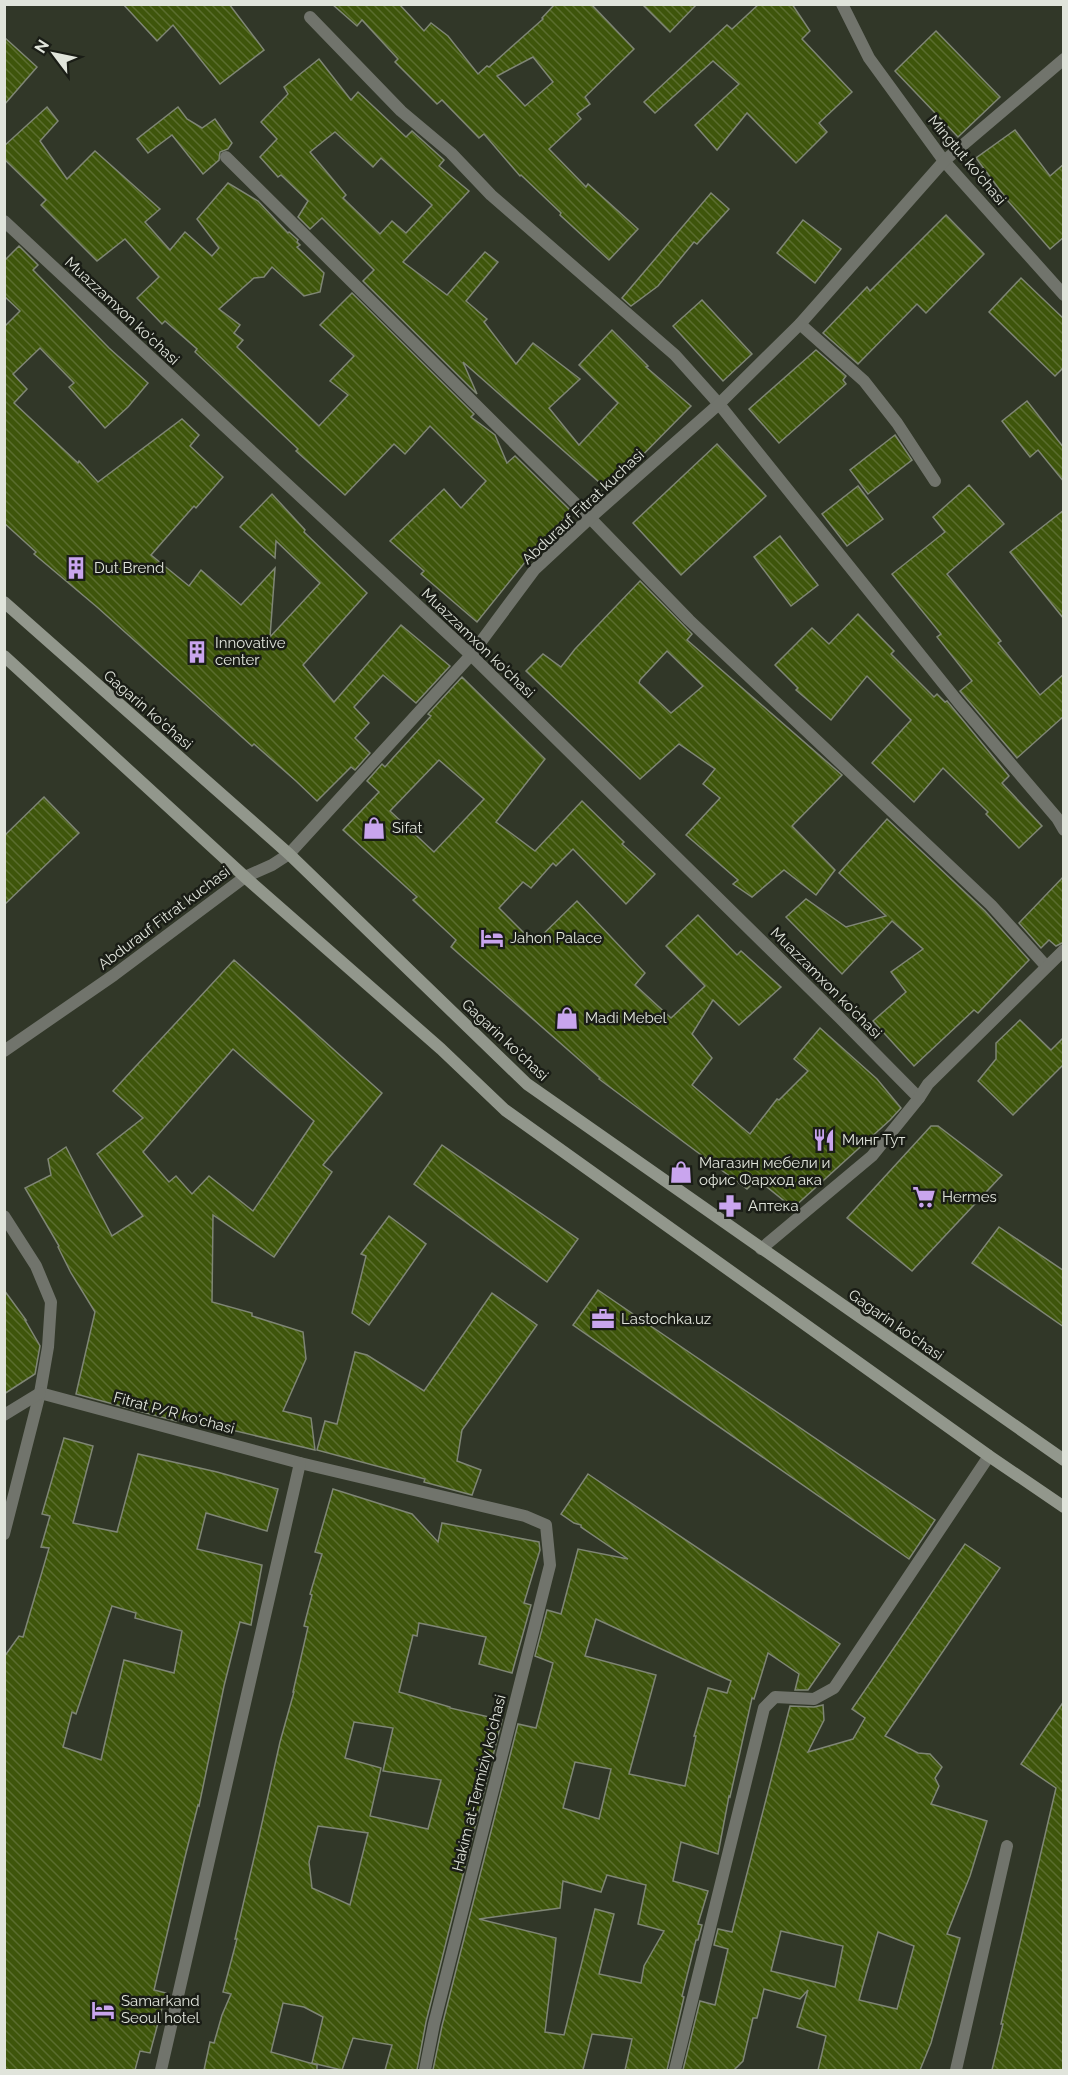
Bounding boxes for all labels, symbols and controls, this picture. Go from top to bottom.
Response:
north arrow [24,24,84,84]
text: N [30,36,53,57]
street label: Mingtut ko'chasi [924,111,1010,209]
street label: Muazzamxon ko'chasi [61,253,183,369]
street label: Abdurauf Fitrat kuchasi [518,446,648,568]
building icon: Dut Brend [63,555,89,581]
place label: Dut Brend [94,559,164,577]
street label: Muazzamxon ko'chasi [418,584,538,702]
place label: Innovative center [215,634,286,669]
building icon: Innovative center [184,639,210,665]
street label: Gagarin ko'chasi [100,667,196,753]
shop icon: Sifat [361,815,387,841]
place label: Sifat [392,819,422,837]
street label: Abdurauf Fitrat kuchasi [95,863,233,973]
street label: Muazzamxon ko'chasi [767,924,885,1042]
hotel icon: Jahon Palace [479,925,505,951]
place label: Jahon Palace [510,929,602,947]
street label: Gagarin ko'chasi [458,995,552,1085]
shop icon: Madi Mebel [554,1005,580,1031]
place label: Madi Mebel [585,1009,668,1027]
restaurant icon: Минг Тут [811,1127,837,1153]
place label: Минг Тут [842,1131,906,1149]
place label: Магазин мебели и офис Фарход ака [699,1154,830,1189]
shop icon: Магазин мебели и офис Фарход ака [668,1159,694,1185]
supermarket icon: Hermes [911,1184,937,1210]
place label: Hermes [942,1188,997,1206]
pharmacy icon: Аптека [717,1193,743,1219]
place label: Аптека [748,1197,799,1215]
street label: Gagarin ko'chasi [845,1286,947,1364]
office icon: Lastochka.uz [590,1306,616,1332]
place label: Lastochka.uz [621,1310,711,1328]
street label: Fitrat P/R ko'chasi [111,1388,237,1438]
street label: Hakim at-Termiziy ko'chasi [448,1693,510,1873]
place label: Samarkand Seoul hotel [121,1992,200,2027]
hotel icon: Samarkand Seoul hotel [90,1997,116,2023]

